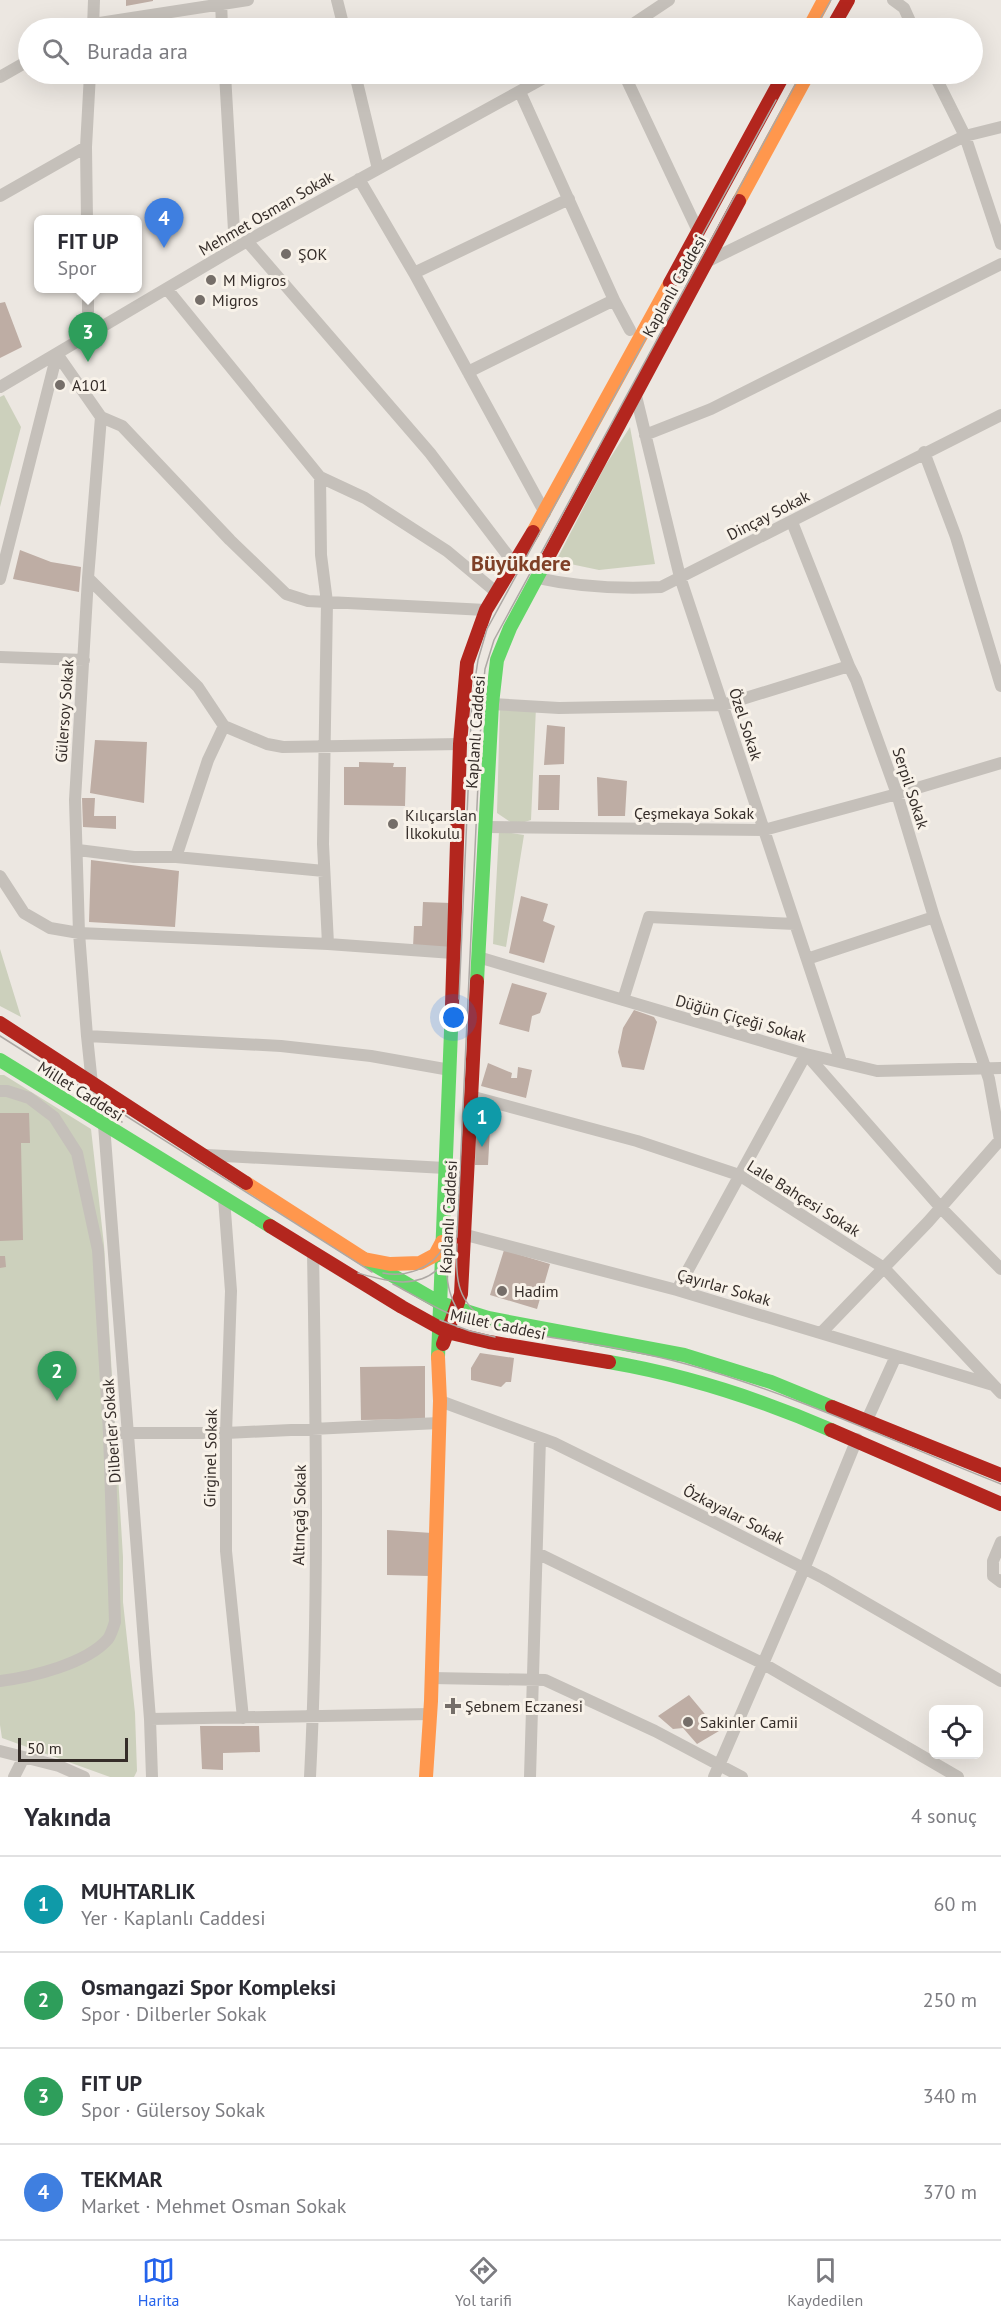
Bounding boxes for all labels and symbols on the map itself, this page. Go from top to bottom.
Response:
street label: Mehmet Osman Sokak [195,166,337,260]
pin: 4 [144,198,184,248]
street label: Kaplanlı Caddesi [638,231,710,341]
place label: ŞOK [298,244,327,264]
marker: ŞOK [279,247,293,261]
place label: M Migros [223,270,286,290]
marker: M Migros [204,273,218,287]
place label: Migros [212,290,259,310]
marker: Migros [193,293,207,307]
pin: 3 [68,312,107,362]
place label: A101 [72,375,108,395]
marker: A101 [53,378,67,392]
street label: Dinçay Sokak [723,485,813,544]
district label: Büyükdere [471,549,571,577]
street label: Gülersoy Sokak [50,658,78,763]
street label: Kaplanlı Caddesi [461,675,489,789]
street label: Özel Sokak [725,685,767,763]
street label: Serpil Sokak [888,745,934,831]
street label: Çeşmekaya Sokak [634,803,754,823]
place label: Kılıçarslan İlkokulu [405,805,477,843]
marker: Kılıçarslan İlkokulu [386,817,400,831]
street label: Düğün Çiçeği Sokak [673,990,809,1046]
your location [439,1003,468,1032]
street label: Millet Caddesi [34,1057,128,1125]
pin: 1 [462,1098,502,1147]
street label: Lale Bahçesi Sokak [744,1155,865,1241]
street label: Kaplanlı Caddesi [435,1160,461,1274]
street label: Çayırlar Sokak [675,1264,774,1310]
place label: Hadim [514,1281,559,1301]
marker: Hadim [495,1284,509,1298]
street label: Millet Caddesi [448,1304,548,1344]
pin: 2 [38,1352,76,1401]
street label: Dilberler Sokak [97,1378,125,1484]
street label: Girginel Sokak [199,1408,221,1507]
street label: Altınçağ Sokak [288,1464,310,1566]
street label: Özkayalar Sokak [680,1480,788,1548]
place label: Şebnem Eczanesi [465,1696,583,1716]
marker: Şebnem Eczanesi [446,1699,460,1713]
place label: Sakinler Camii [700,1712,798,1732]
marker: Sakinler Camii [681,1715,695,1729]
scale bar [18,1735,128,1762]

